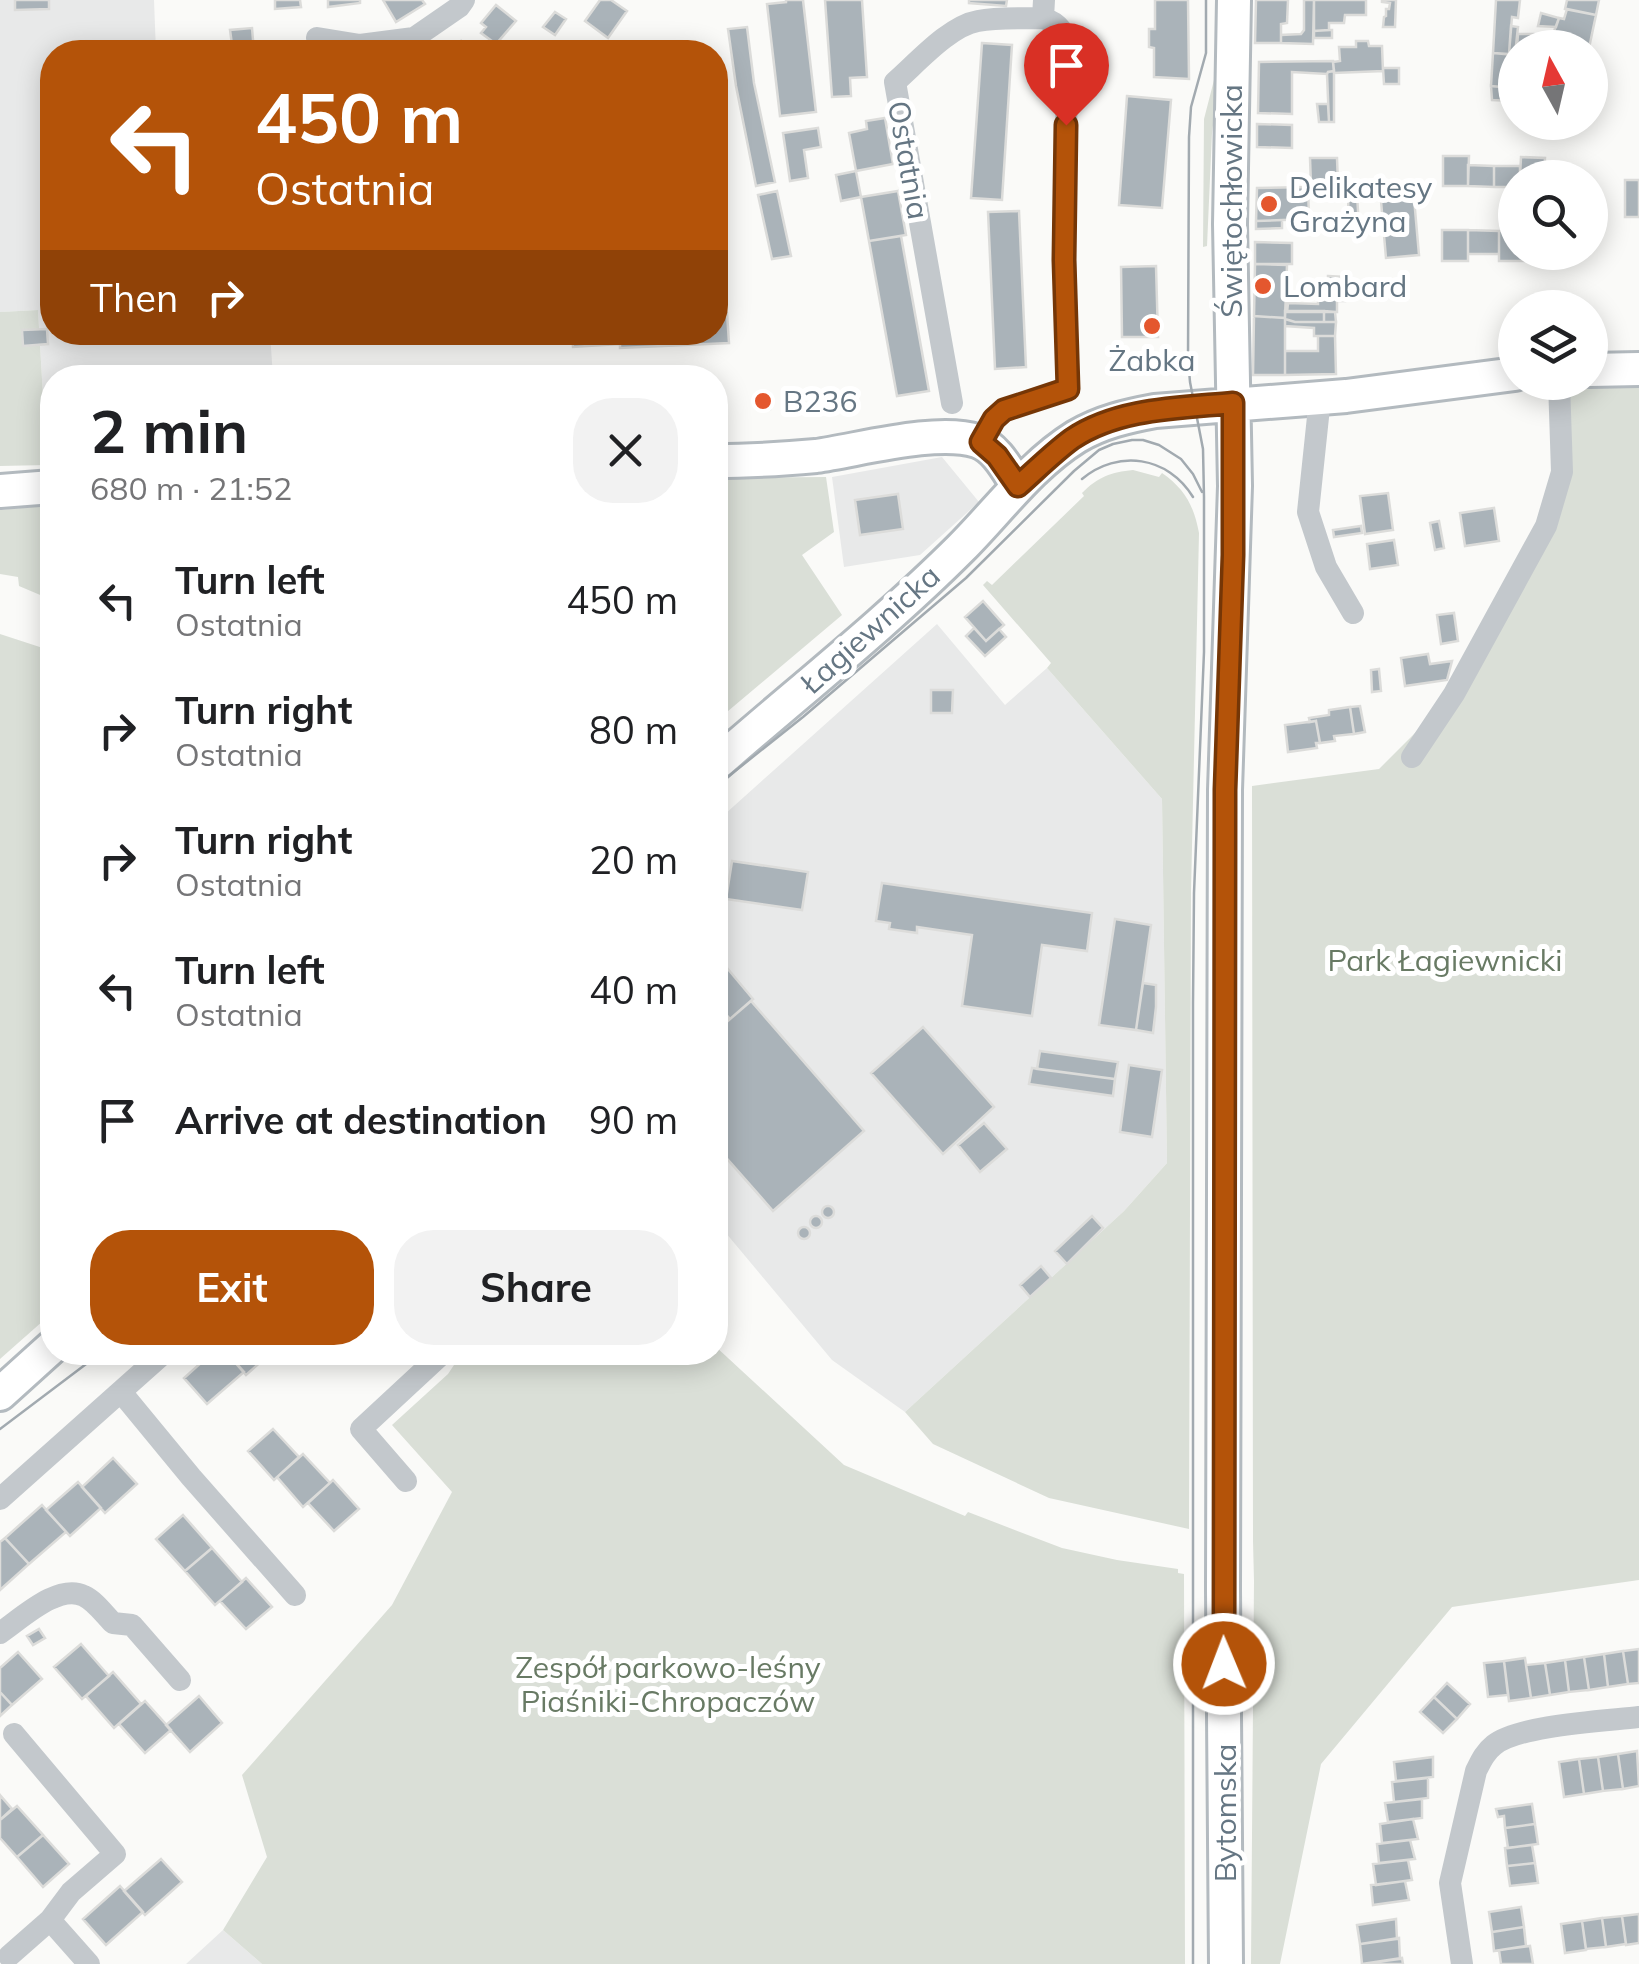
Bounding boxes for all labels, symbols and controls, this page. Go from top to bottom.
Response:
pin [1024,23,1109,126]
north arrow [1498,30,1608,140]
map controls [1498,30,1608,400]
icon: arrive [1039,38,1094,93]
text: 450 m [255,73,463,161]
icon: left [90,80,220,210]
street label: Świętochłowicka [1212,84,1250,318]
street label: Ostatnia [880,98,938,222]
text: Ostatnia [255,160,434,216]
button: search [1498,160,1608,270]
place label: Delikatesy Grażyna [1289,168,1433,240]
marker: Delikatesy Grażyna [1258,193,1280,215]
place label: Lombard [1283,267,1407,305]
icon: right [198,270,253,325]
text: Then [90,274,178,322]
marker: Lombard [1252,275,1274,297]
button: layers [1498,290,1608,400]
marker: Żabka [1141,315,1163,337]
place label: Żabka [1109,341,1195,379]
place label: B236 [783,382,857,420]
marker: B236 [752,390,774,412]
text: 2 min [90,393,248,468]
button: close [573,398,678,503]
text: 680 m · 21:52 [90,468,292,508]
text: Turn left [175,556,325,604]
street label: Łagiewnicka [792,556,948,702]
icon: left [90,573,145,628]
text: 450 m [566,576,678,624]
text: Ostatnia [175,604,303,644]
text: Turn right [175,686,352,734]
icon: right [90,703,145,758]
text: 80 m [589,706,678,754]
text: Ostatnia [175,734,303,774]
text: Turn right [175,816,352,864]
icon: right [90,833,145,888]
text: 20 m [589,836,678,884]
text: Ostatnia [175,864,303,904]
park label: Park Łagiewnicki [1328,941,1562,979]
text: Turn left [175,946,325,994]
icon: left [90,963,145,1018]
text: 40 m [589,966,678,1014]
text: Ostatnia [175,994,303,1034]
icon: arrive [90,1093,145,1148]
text: Arrive at destination [175,1096,547,1144]
text: 90 m [589,1096,678,1144]
button: Exit [90,1230,374,1345]
button: Share [394,1230,678,1345]
position arrow [1172,1612,1276,1716]
park label: Zespół parkowo-leśny Piaśniki-Chropaczów [515,1648,821,1720]
street label: Bytomska [1206,1744,1244,1882]

